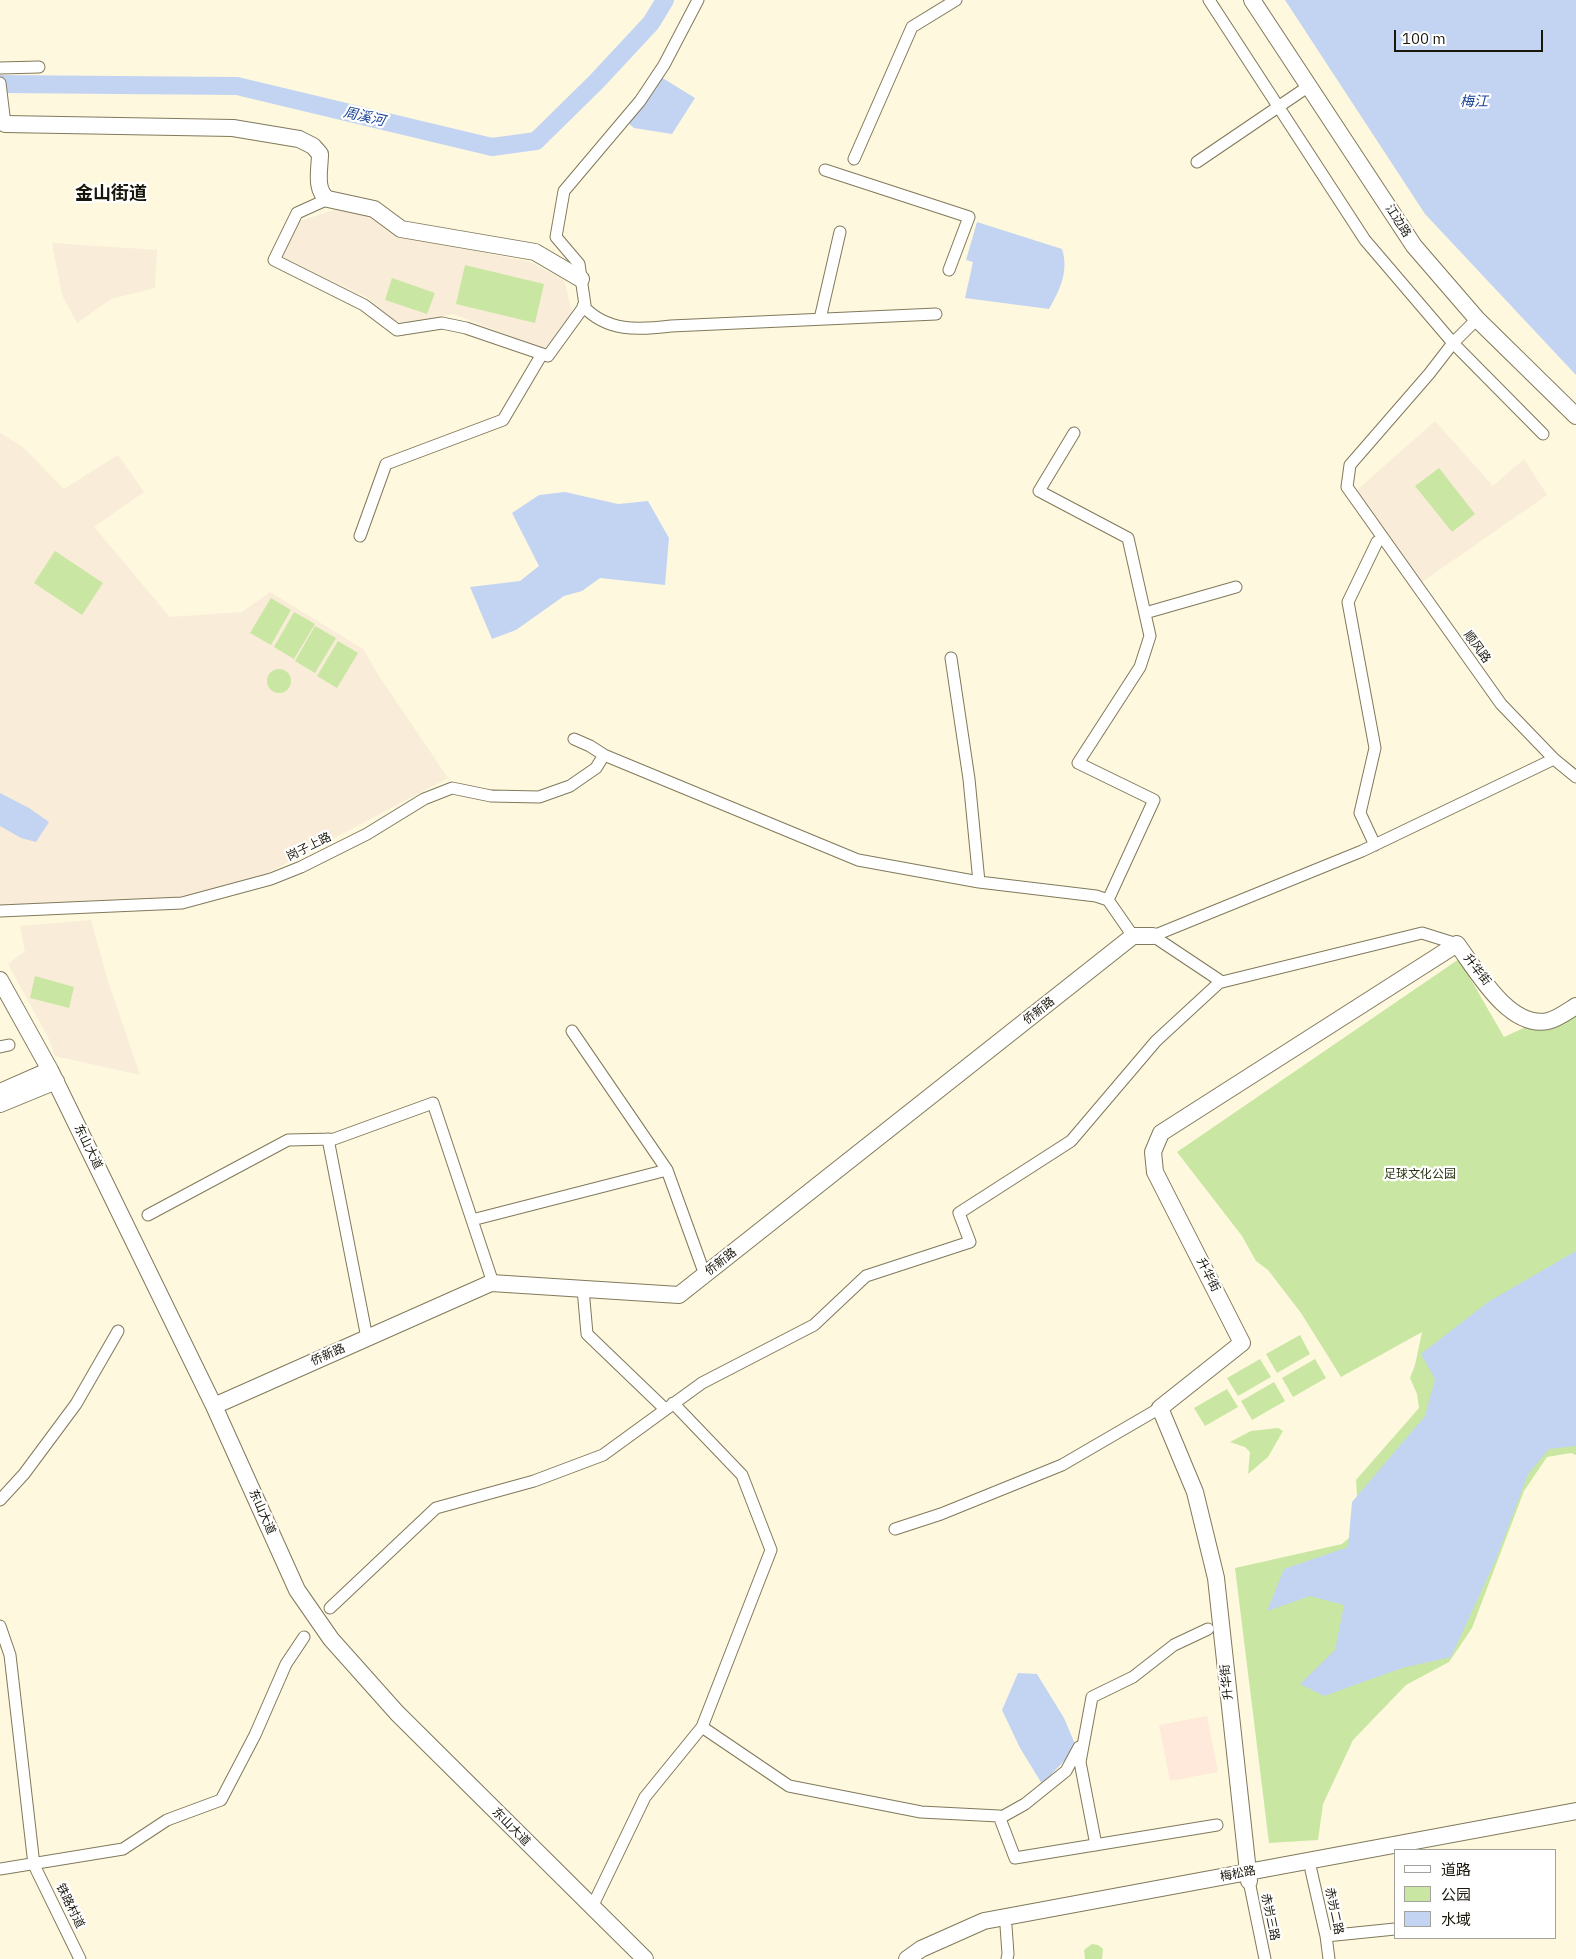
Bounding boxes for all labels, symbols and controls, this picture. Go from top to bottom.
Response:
scale bar [1396,20,1545,52]
text: 100 m [1402,29,1446,48]
water label: 梅江 [1460,94,1488,110]
water label: 周溪河 [342,104,386,130]
district label: 金山街道 [75,183,147,205]
street label: 江边路 [1382,202,1414,240]
street label: 顺风路 [1461,628,1493,666]
street label: 岗子上路 [284,830,334,864]
street label: 升华街 [1460,951,1494,989]
street label: 侨新路 [1020,994,1058,1028]
street label: 东山大道 [71,1122,105,1172]
park label: 足球文化公园 [1384,1168,1456,1182]
street label: 侨新路 [702,1245,740,1279]
street label: 升华街 [1193,1256,1223,1294]
street label: 侨新路 [309,1341,347,1369]
street label: 东山大道 [246,1487,278,1537]
street label: 升华街 [1218,1663,1236,1701]
street label: 东山大道 [489,1805,533,1849]
legend [1394,1849,1556,1939]
text: 道路 [1441,1860,1471,1879]
street label: 梅松路 [1219,1863,1257,1885]
street label: 铁路村道 [53,1881,87,1931]
text: 公园 [1441,1885,1471,1904]
street label: 赤岃二路 [1322,1886,1346,1936]
street label: 赤岃三路 [1258,1892,1282,1942]
text: 水域 [1441,1910,1471,1929]

